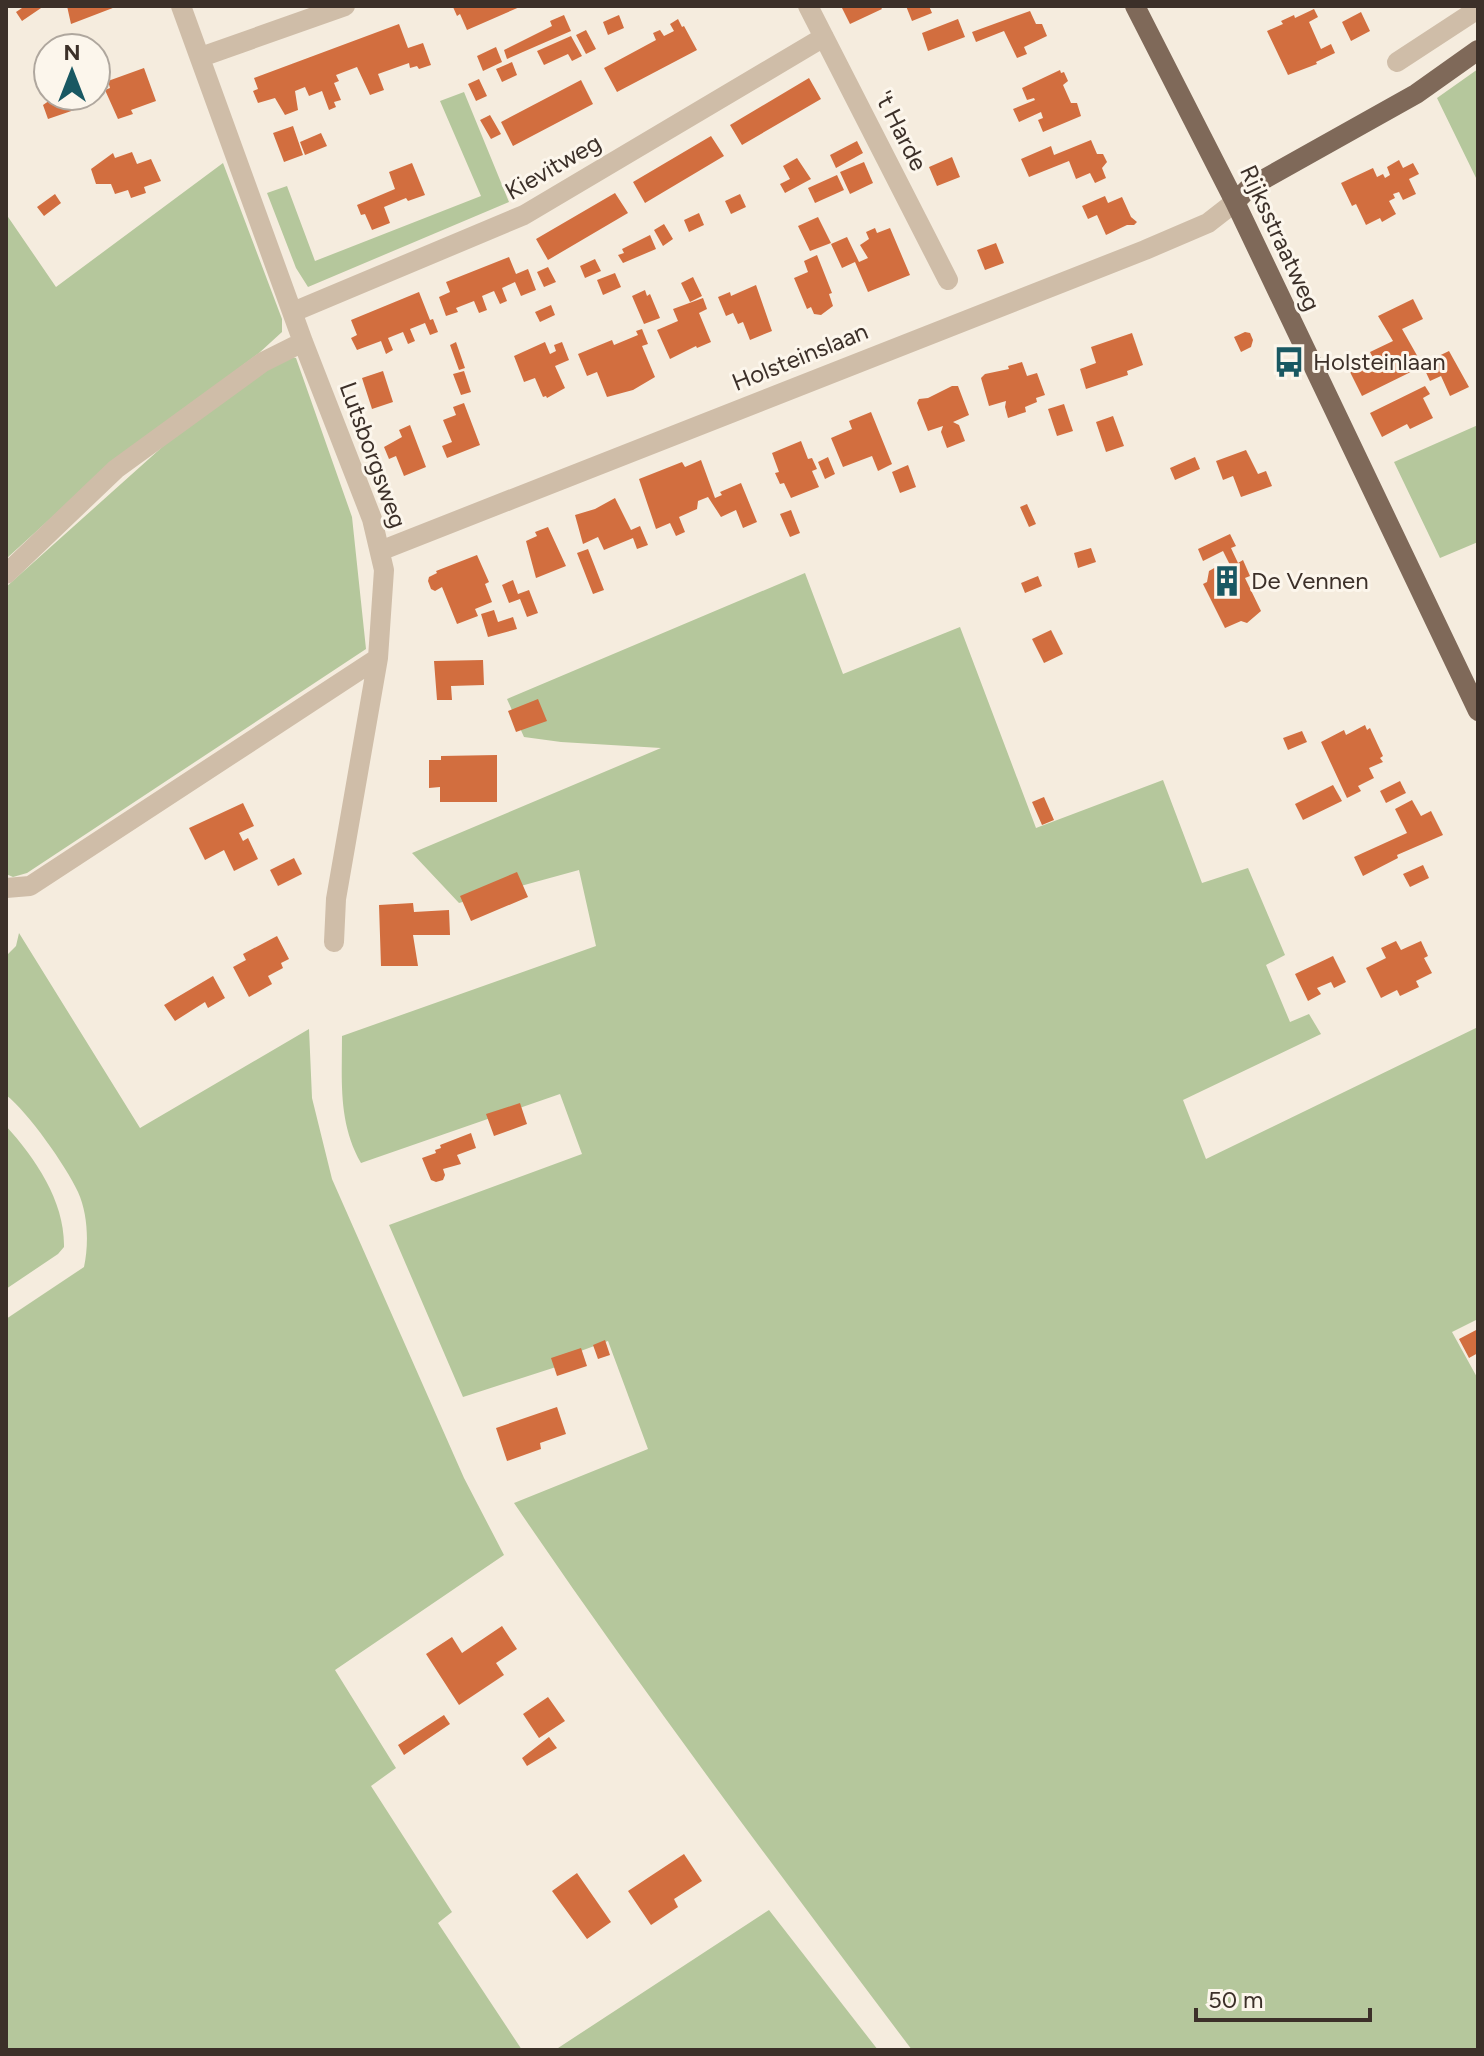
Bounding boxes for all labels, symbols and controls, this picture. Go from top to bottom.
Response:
north arrow [32,32,112,112]
text: N [63,39,81,66]
street label: 't Harde [869,86,934,175]
street label: Kievitweg [500,128,606,206]
street label: Rijksstraatweg [1234,160,1327,315]
street label: Holsteinslaan [728,316,872,397]
bus stop icon: Holsteinlaan [1272,345,1306,379]
place label: Holsteinlaan [1313,347,1446,376]
street label: Lutsborgsweg [334,378,413,532]
building icon: De Vennen [1210,564,1244,598]
place label: De Vennen [1251,566,1369,595]
scale bar [1196,1972,1370,2022]
text: 50 m [1208,1985,1264,2014]

